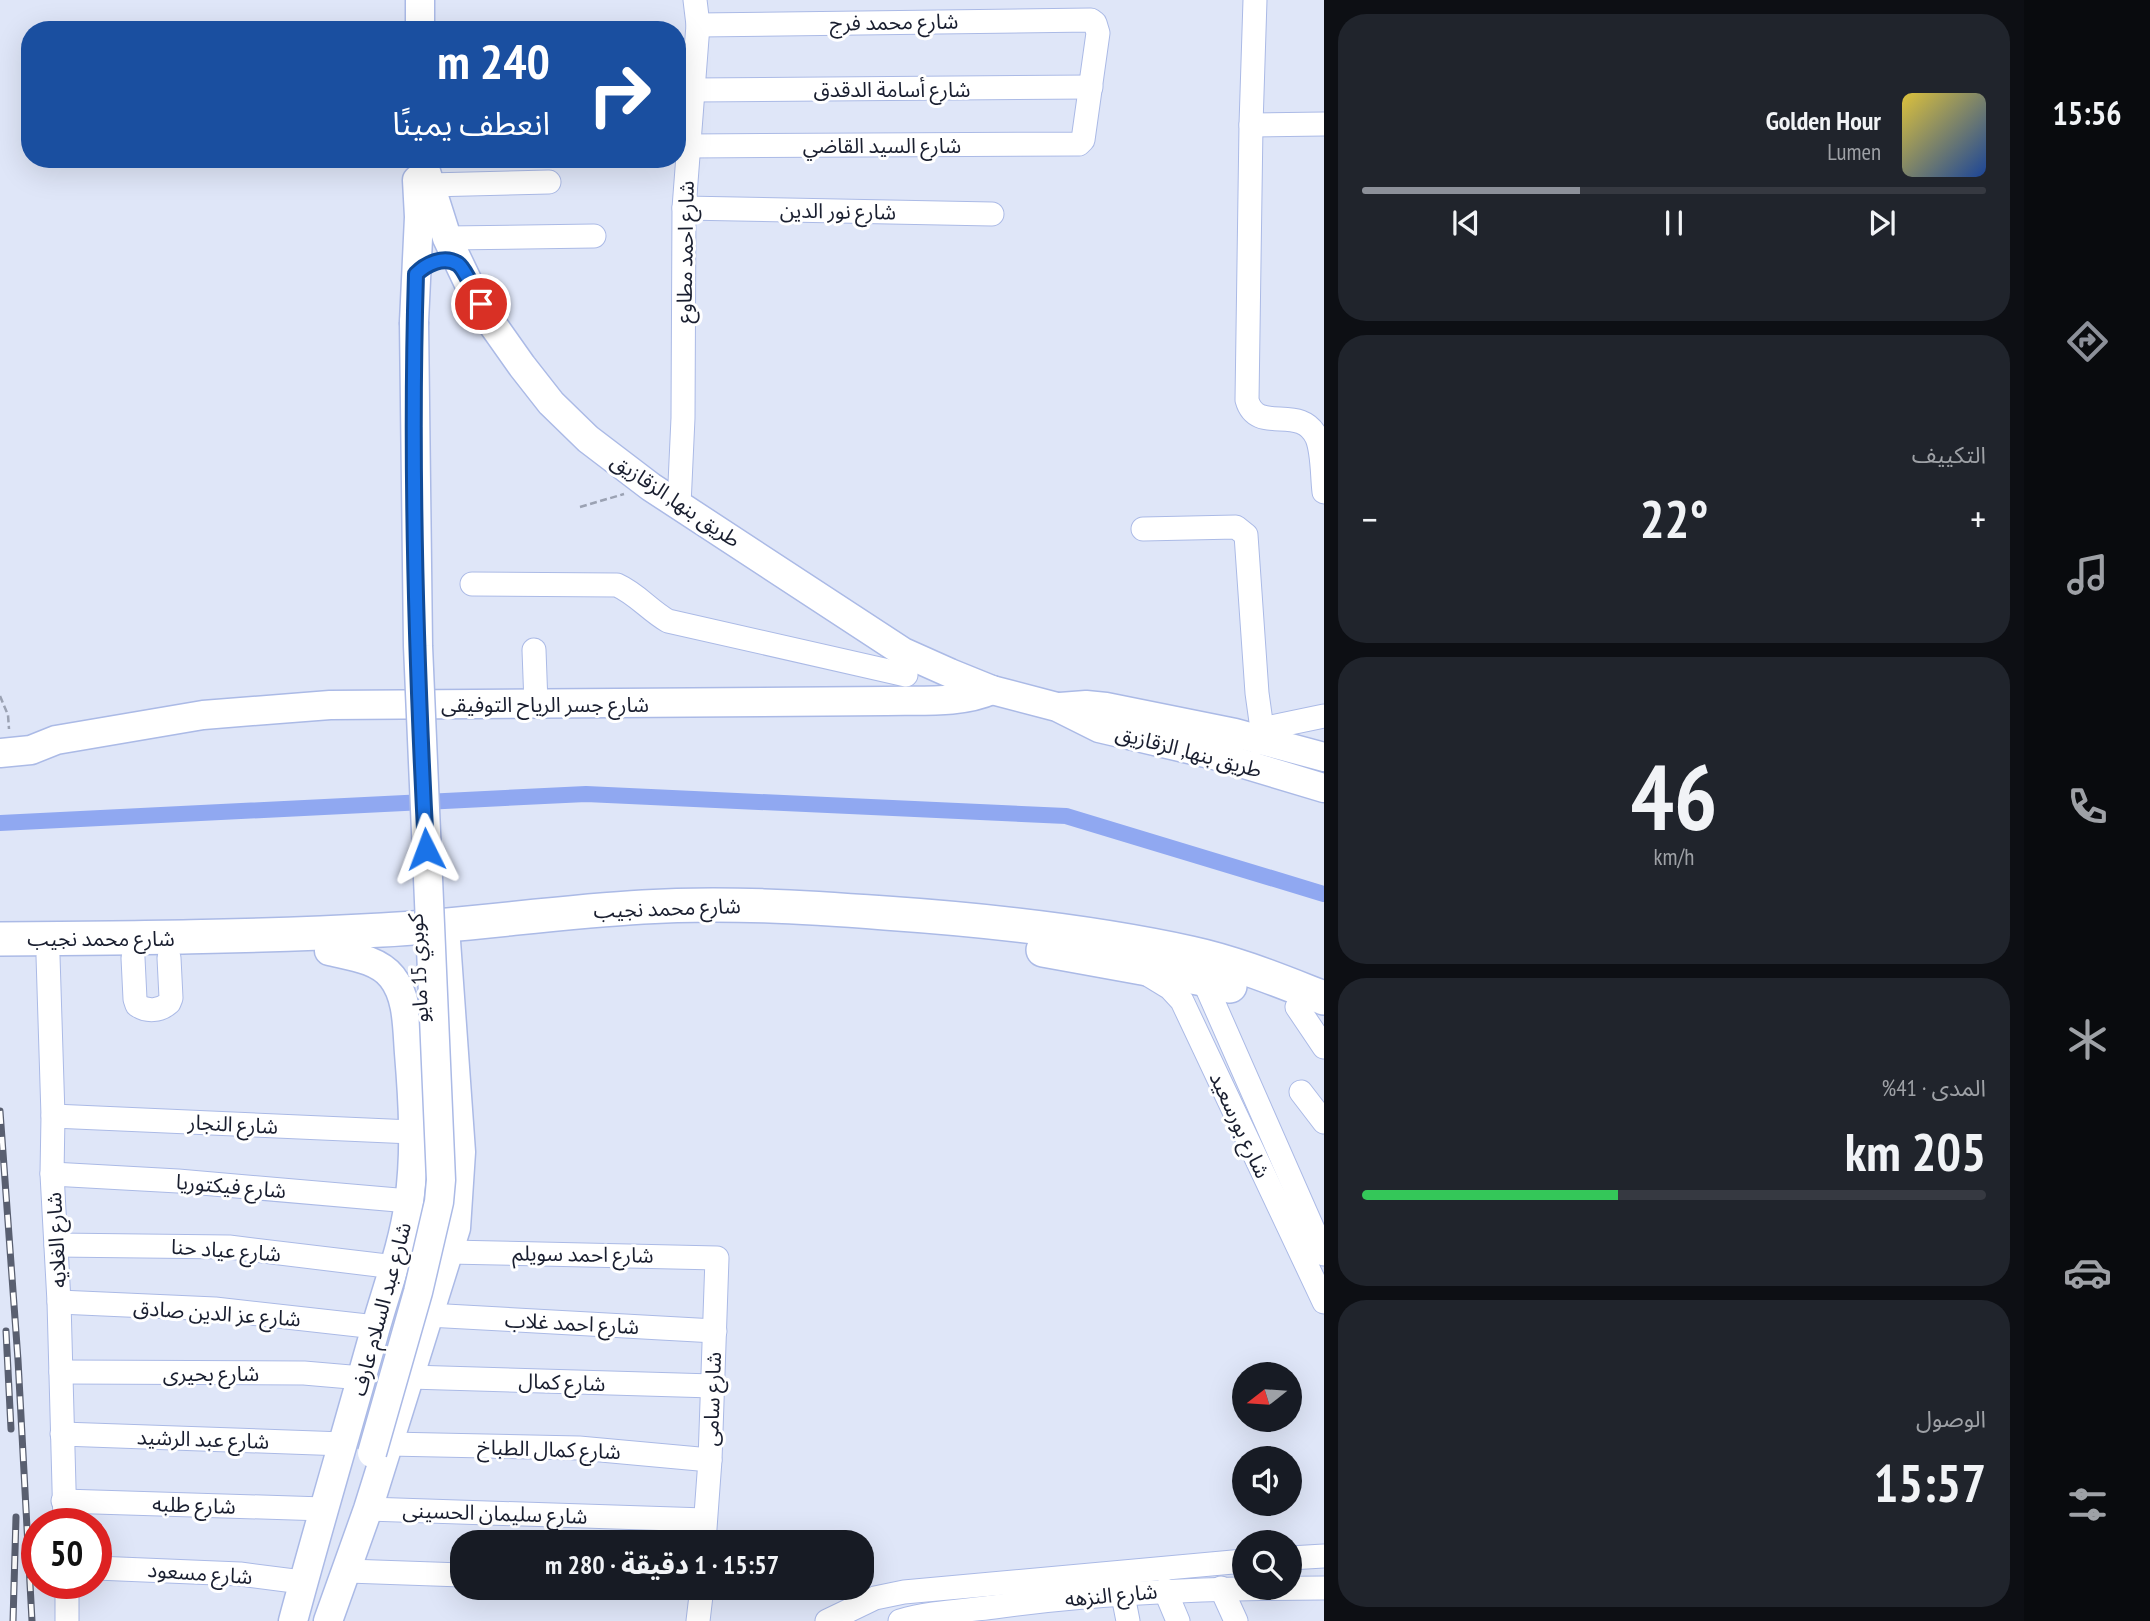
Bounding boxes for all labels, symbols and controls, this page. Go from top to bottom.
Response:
street label: شارع محمد فرج [829,7,959,39]
text: 240 m [437,29,550,93]
icon: right [574,49,665,140]
street label: شارع أسامة الدقدق [813,76,971,105]
text: 15:56 [2052,92,2122,134]
text: انعطف يمينًا [392,102,550,144]
text: Golden Hour [1766,104,1881,137]
street label: شارع السيد القاضي [803,132,961,161]
text: Lumen [1827,137,1881,166]
street label: شارع احمد مطاوع [670,180,702,324]
street label: شارع نور الدين [780,196,896,228]
icon: previous [1447,204,1485,242]
icon: pause [1655,204,1693,242]
icon: next [1863,204,1901,242]
pin [451,274,511,334]
icon: arrive [462,285,500,323]
icon: directions [2063,317,2112,366]
text: التكييف [1912,440,1986,469]
street label: طريق بنها, الزقازيق [606,447,746,553]
text: 22° [1640,485,1708,552]
text: − [1362,494,1378,543]
text: + [1970,494,1986,543]
icon: music [2063,550,2112,599]
street label: شارع جسر الرياح التوفيقى [441,691,649,720]
street label: طريق بنها, الزقازيق [1113,719,1265,783]
text: 46 [1631,737,1718,855]
icon: phone [2063,782,2112,831]
position arrow [389,812,463,886]
text: km/h [1654,842,1694,871]
street label: شارع محمد نجيب [593,892,741,926]
street label: كوبري 15 مايو [402,912,437,1023]
street label: شارع محمد نجيب [27,925,175,954]
icon: climate [2063,1015,2112,1064]
street label: شارع بورسعيد [1202,1067,1276,1183]
text: المدى · 41% [1882,1073,1986,1102]
street label: شارع النجار [186,1108,279,1142]
text: 205 km [1845,1118,1986,1185]
street label: شارع فيكتوريا [175,1168,287,1206]
street label: شارع الغلايه [40,1191,74,1289]
street label: شارع عبد السلام عارف [345,1219,420,1400]
street label: شارع عياد حنا [170,1233,282,1269]
street label: شارع احمد سويلم [512,1239,654,1271]
icon: car [2063,1248,2112,1297]
street label: شارع عز الدين صادق [132,1294,302,1334]
street label: شارع احمد غلاب [504,1306,640,1342]
street label: شارع سامى [697,1351,729,1447]
street label: شارع بحيرى [163,1360,259,1389]
north arrow [1232,1362,1302,1432]
map controls [1232,1362,1302,1600]
street label: شارع كمال [518,1367,606,1399]
text: الوصول [1916,1404,1986,1433]
street label: شارع عبد الرشيد [136,1423,270,1457]
street label: شارع كمال الطباخ [477,1433,621,1467]
button: sound [1232,1446,1302,1516]
text: 15:57 [1874,1449,1986,1516]
icon: filters [2063,1480,2112,1529]
street label: شارع طلبه [152,1490,236,1522]
street label: شارع سليمان الحسينى [402,1496,588,1532]
speed limit sign: 50 [21,1508,112,1599]
button: search [1232,1530,1302,1600]
text: 15:57 · 1 دقيقة · 280 m [545,1548,779,1581]
street label: شارع مسعود [146,1556,253,1592]
street label: شارع النزهه [1064,1578,1159,1614]

